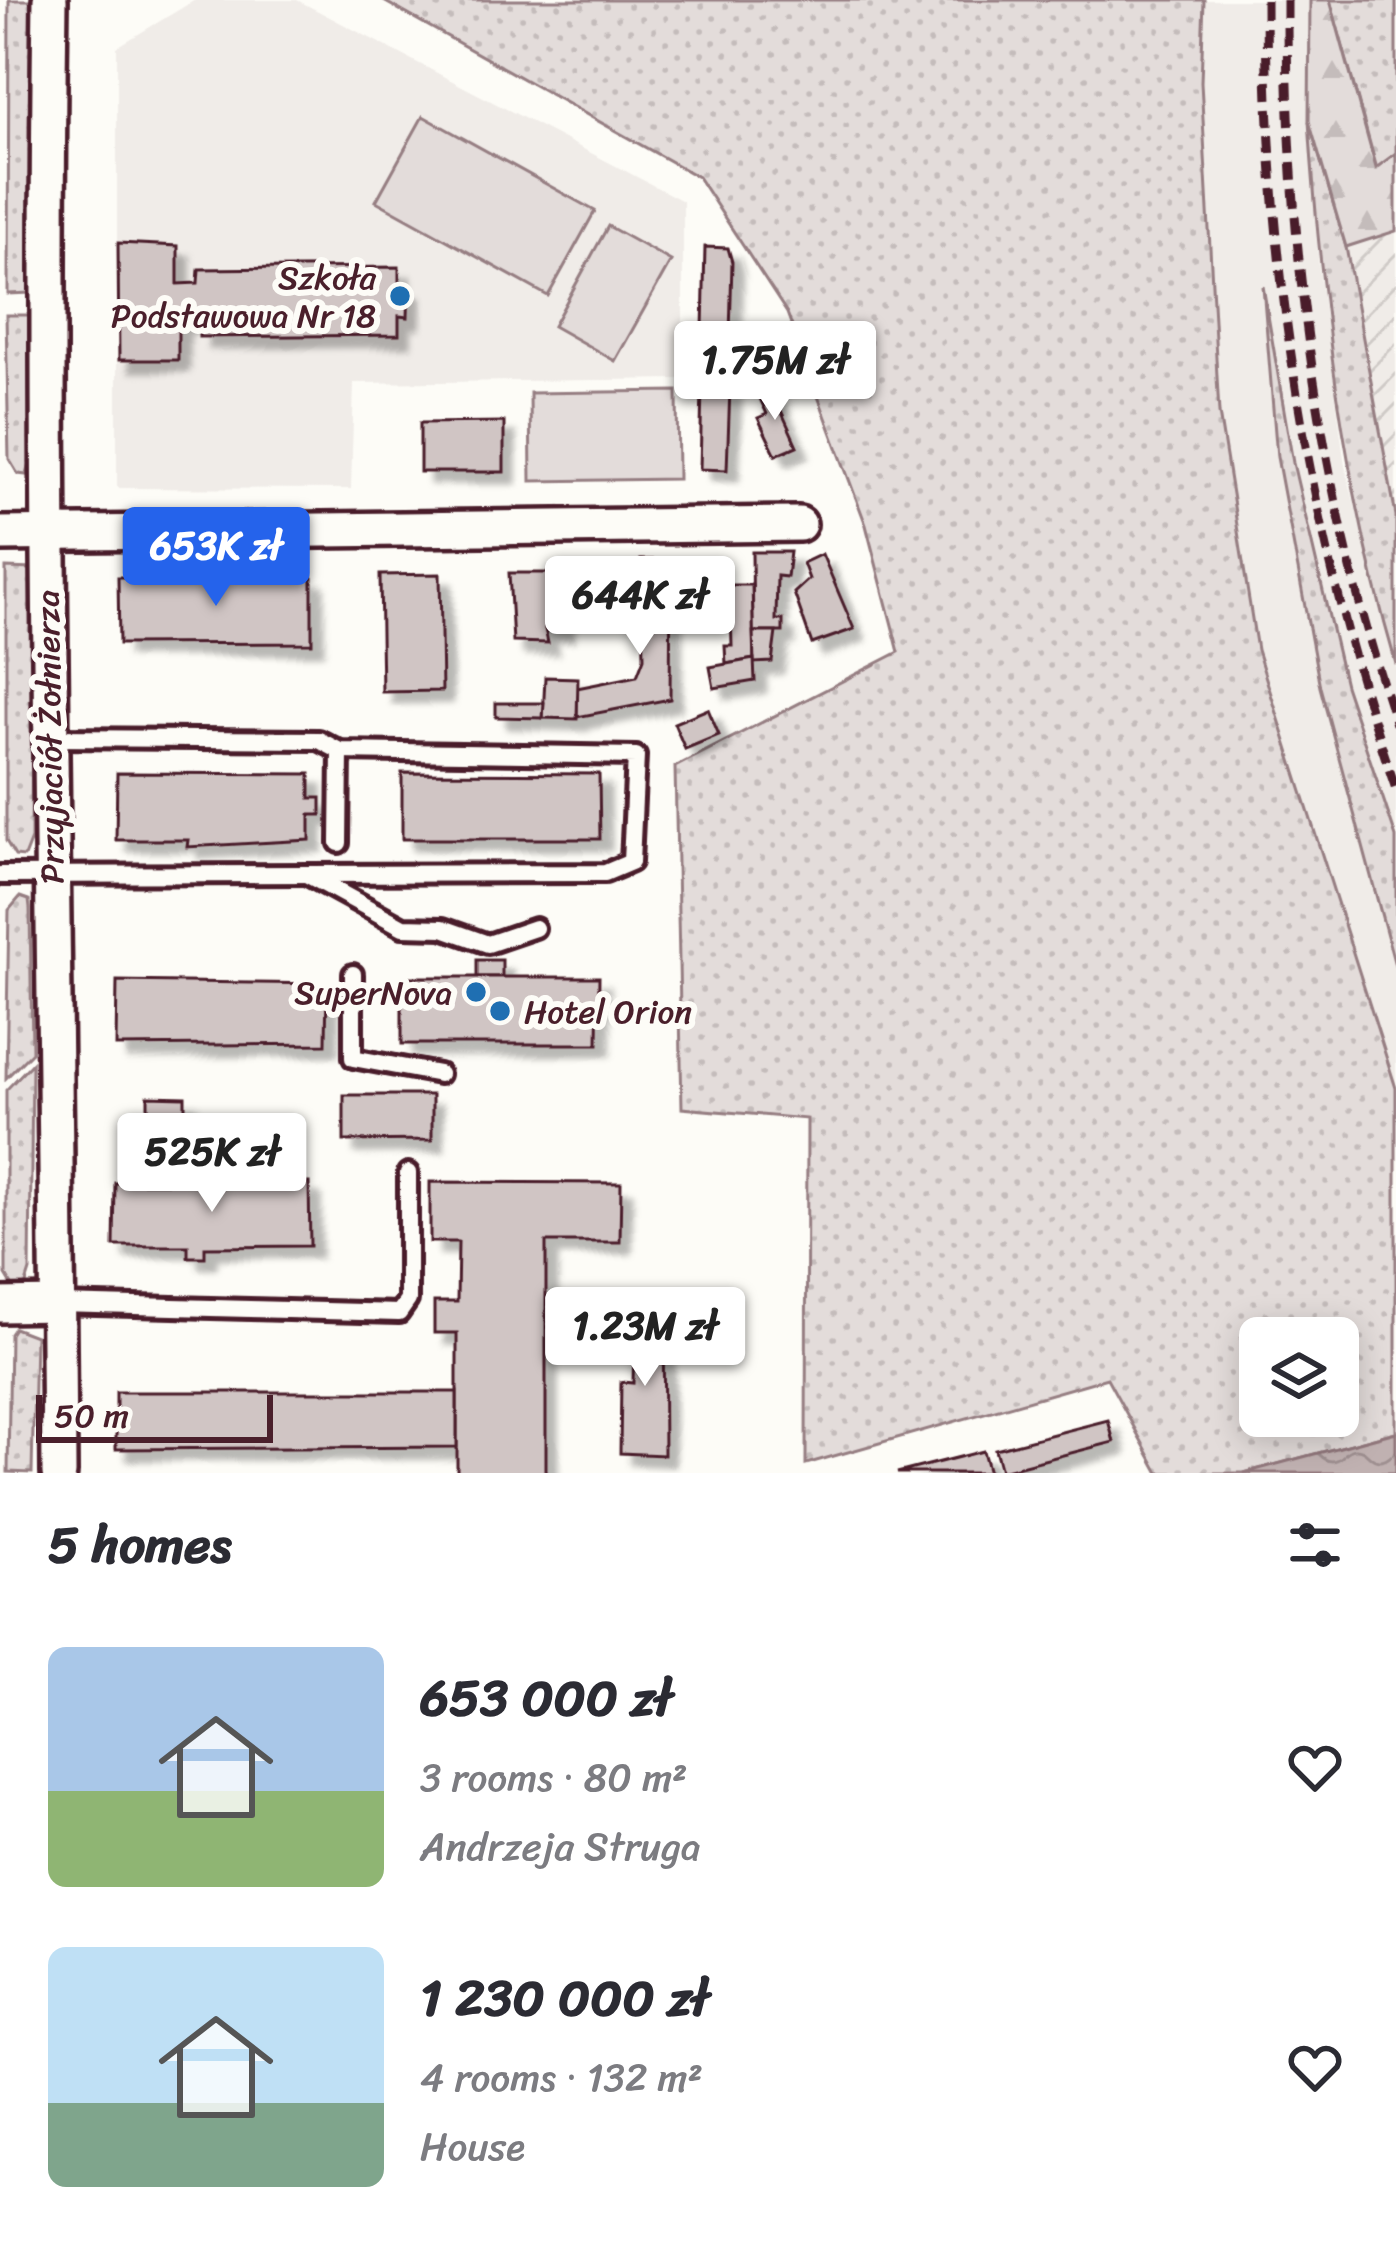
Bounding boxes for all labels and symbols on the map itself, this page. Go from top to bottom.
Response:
place label: Szkoła Podstawowa Nr 18 [111,249,376,345]
marker: Szkoła Podstawowa Nr 18 [387,283,413,309]
pin: 1.75M zł [651,321,899,423]
pin: 653K zł [105,507,327,609]
pin: 644K zł [529,556,751,658]
street label: Przyjaciół Żołnierza [18,589,82,884]
place label: SuperNova [294,964,452,1022]
marker: SuperNova [463,979,489,1005]
place label: Hotel Orion [524,983,692,1041]
marker: Hotel Orion [487,998,513,1024]
pin: 525K zł [101,1113,323,1215]
pin: 1.23M zł [521,1287,769,1389]
scale bar [36,1389,273,1442]

